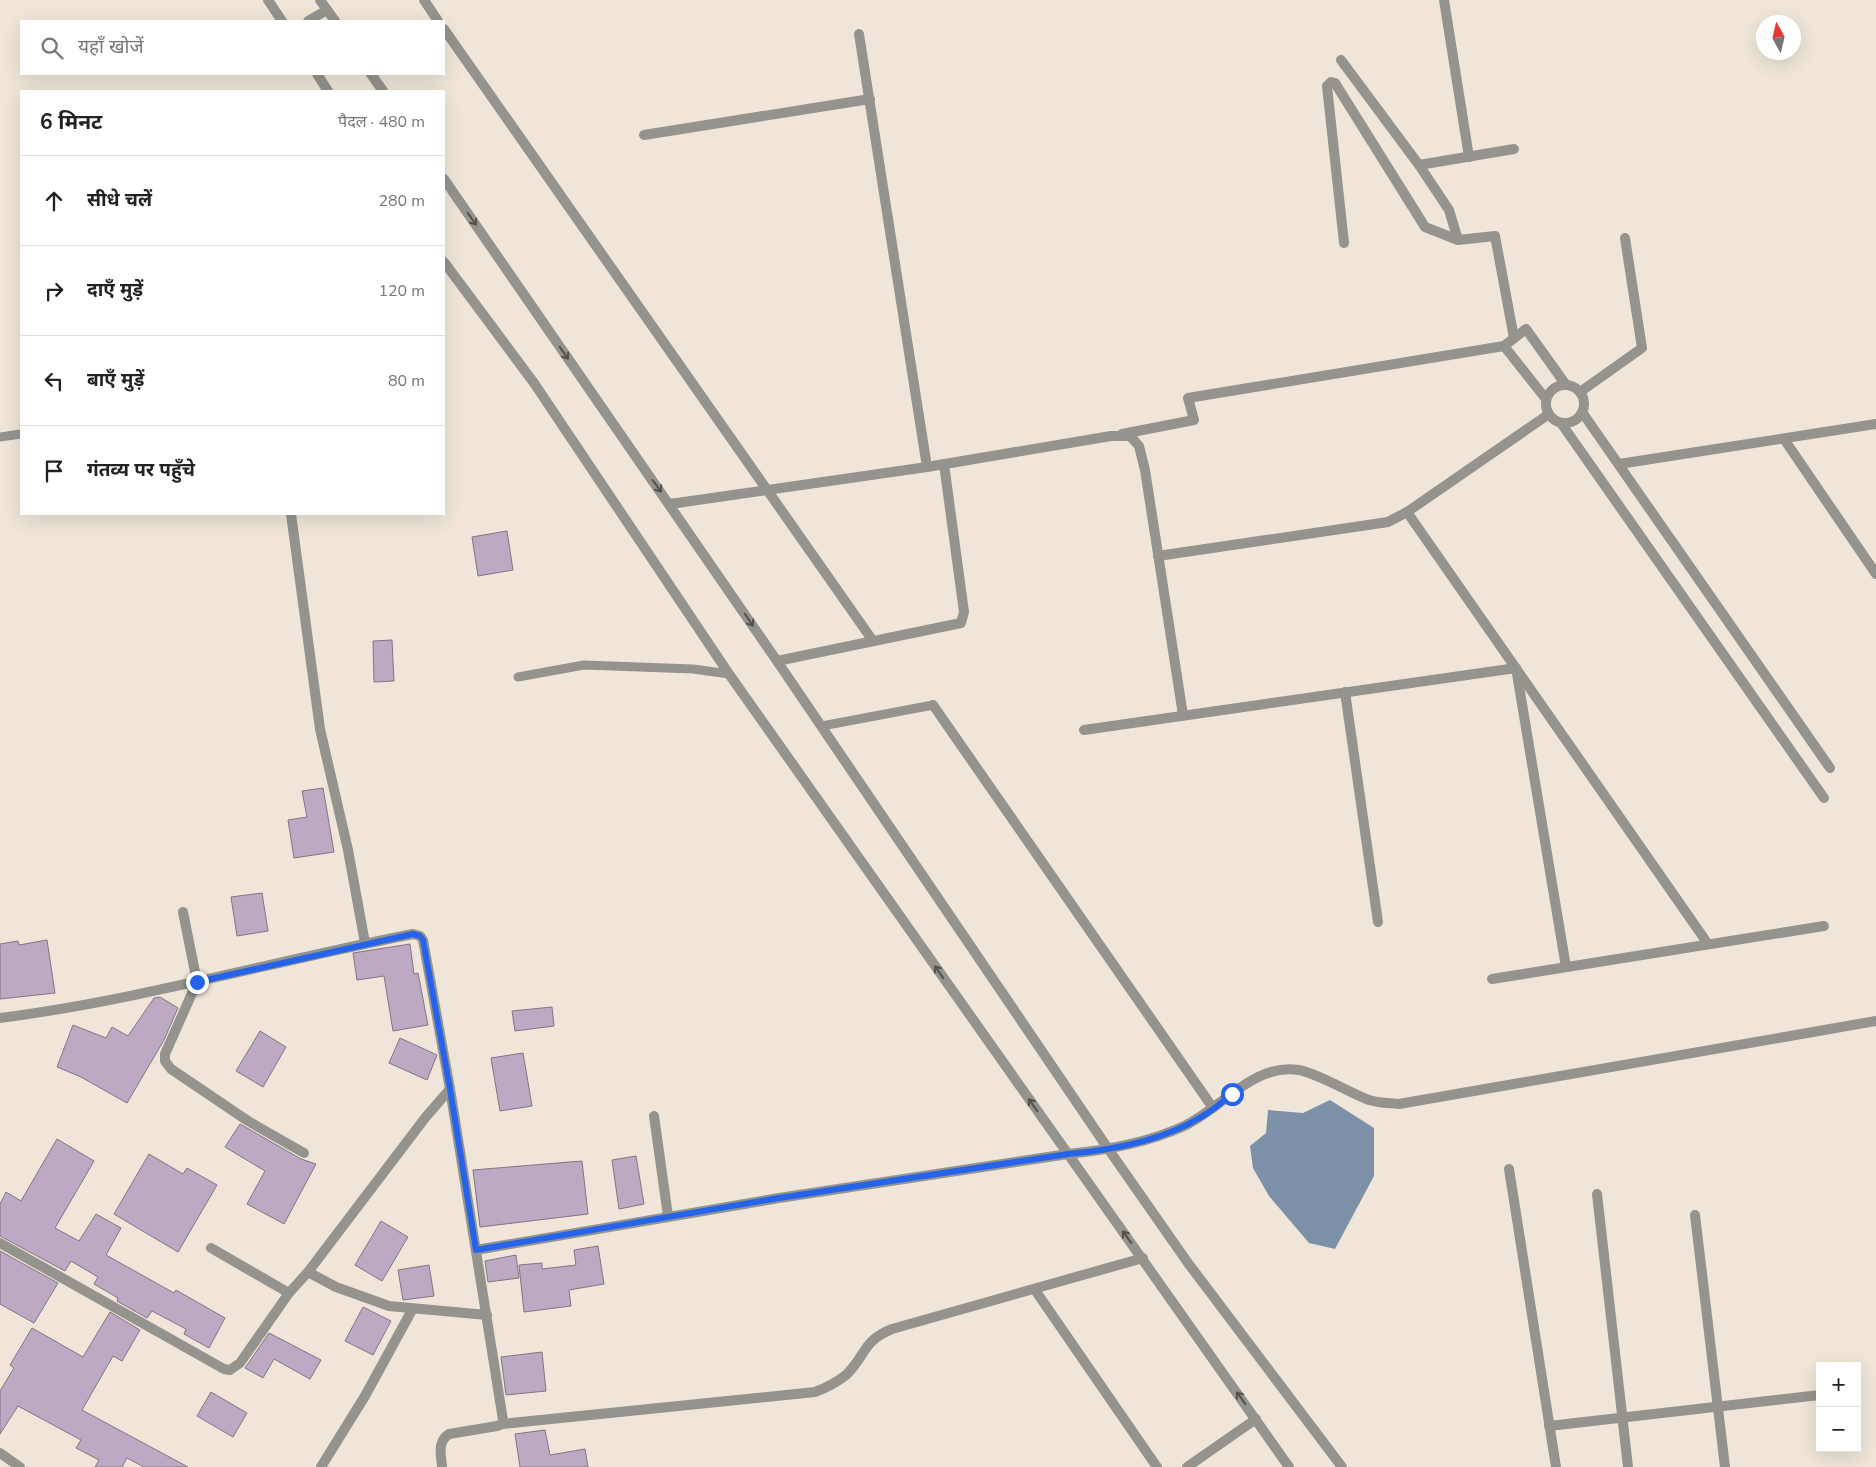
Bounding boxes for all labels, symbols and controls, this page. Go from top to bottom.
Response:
north arrow [1756,15,1801,60]
search box [20,20,445,75]
icon: search [38,34,66,62]
text: यहाँ खोजें [78,34,143,60]
text: 6 मिनट [40,108,102,136]
text: पैदल · 480 m [338,111,425,133]
icon: ahead [40,187,68,215]
text: सीधे चलें [87,187,152,213]
text: 280 m [378,190,425,212]
one-way arrow [467,212,477,226]
icon: right [40,277,68,305]
text: दाएँ मुड़ें [87,277,143,303]
text: 120 m [378,280,425,302]
one-way arrow [559,345,569,359]
icon: left [40,367,68,395]
text: बाएँ मुड़ें [87,367,144,393]
text: 80 m [388,370,425,392]
icon: arrive [40,457,68,485]
text: गंतव्य पर पहुँचे [87,457,195,483]
one-way arrow [651,479,662,492]
one-way arrow [744,613,754,627]
one-way arrow [934,965,944,979]
route end [186,971,209,994]
route start [1221,1083,1244,1106]
one-way arrow [1028,1098,1038,1112]
one-way arrow [1122,1230,1132,1244]
map controls [1816,1362,1861,1452]
button: + [1816,1362,1861,1407]
one-way arrow [1236,1391,1246,1405]
button: − [1816,1407,1861,1452]

